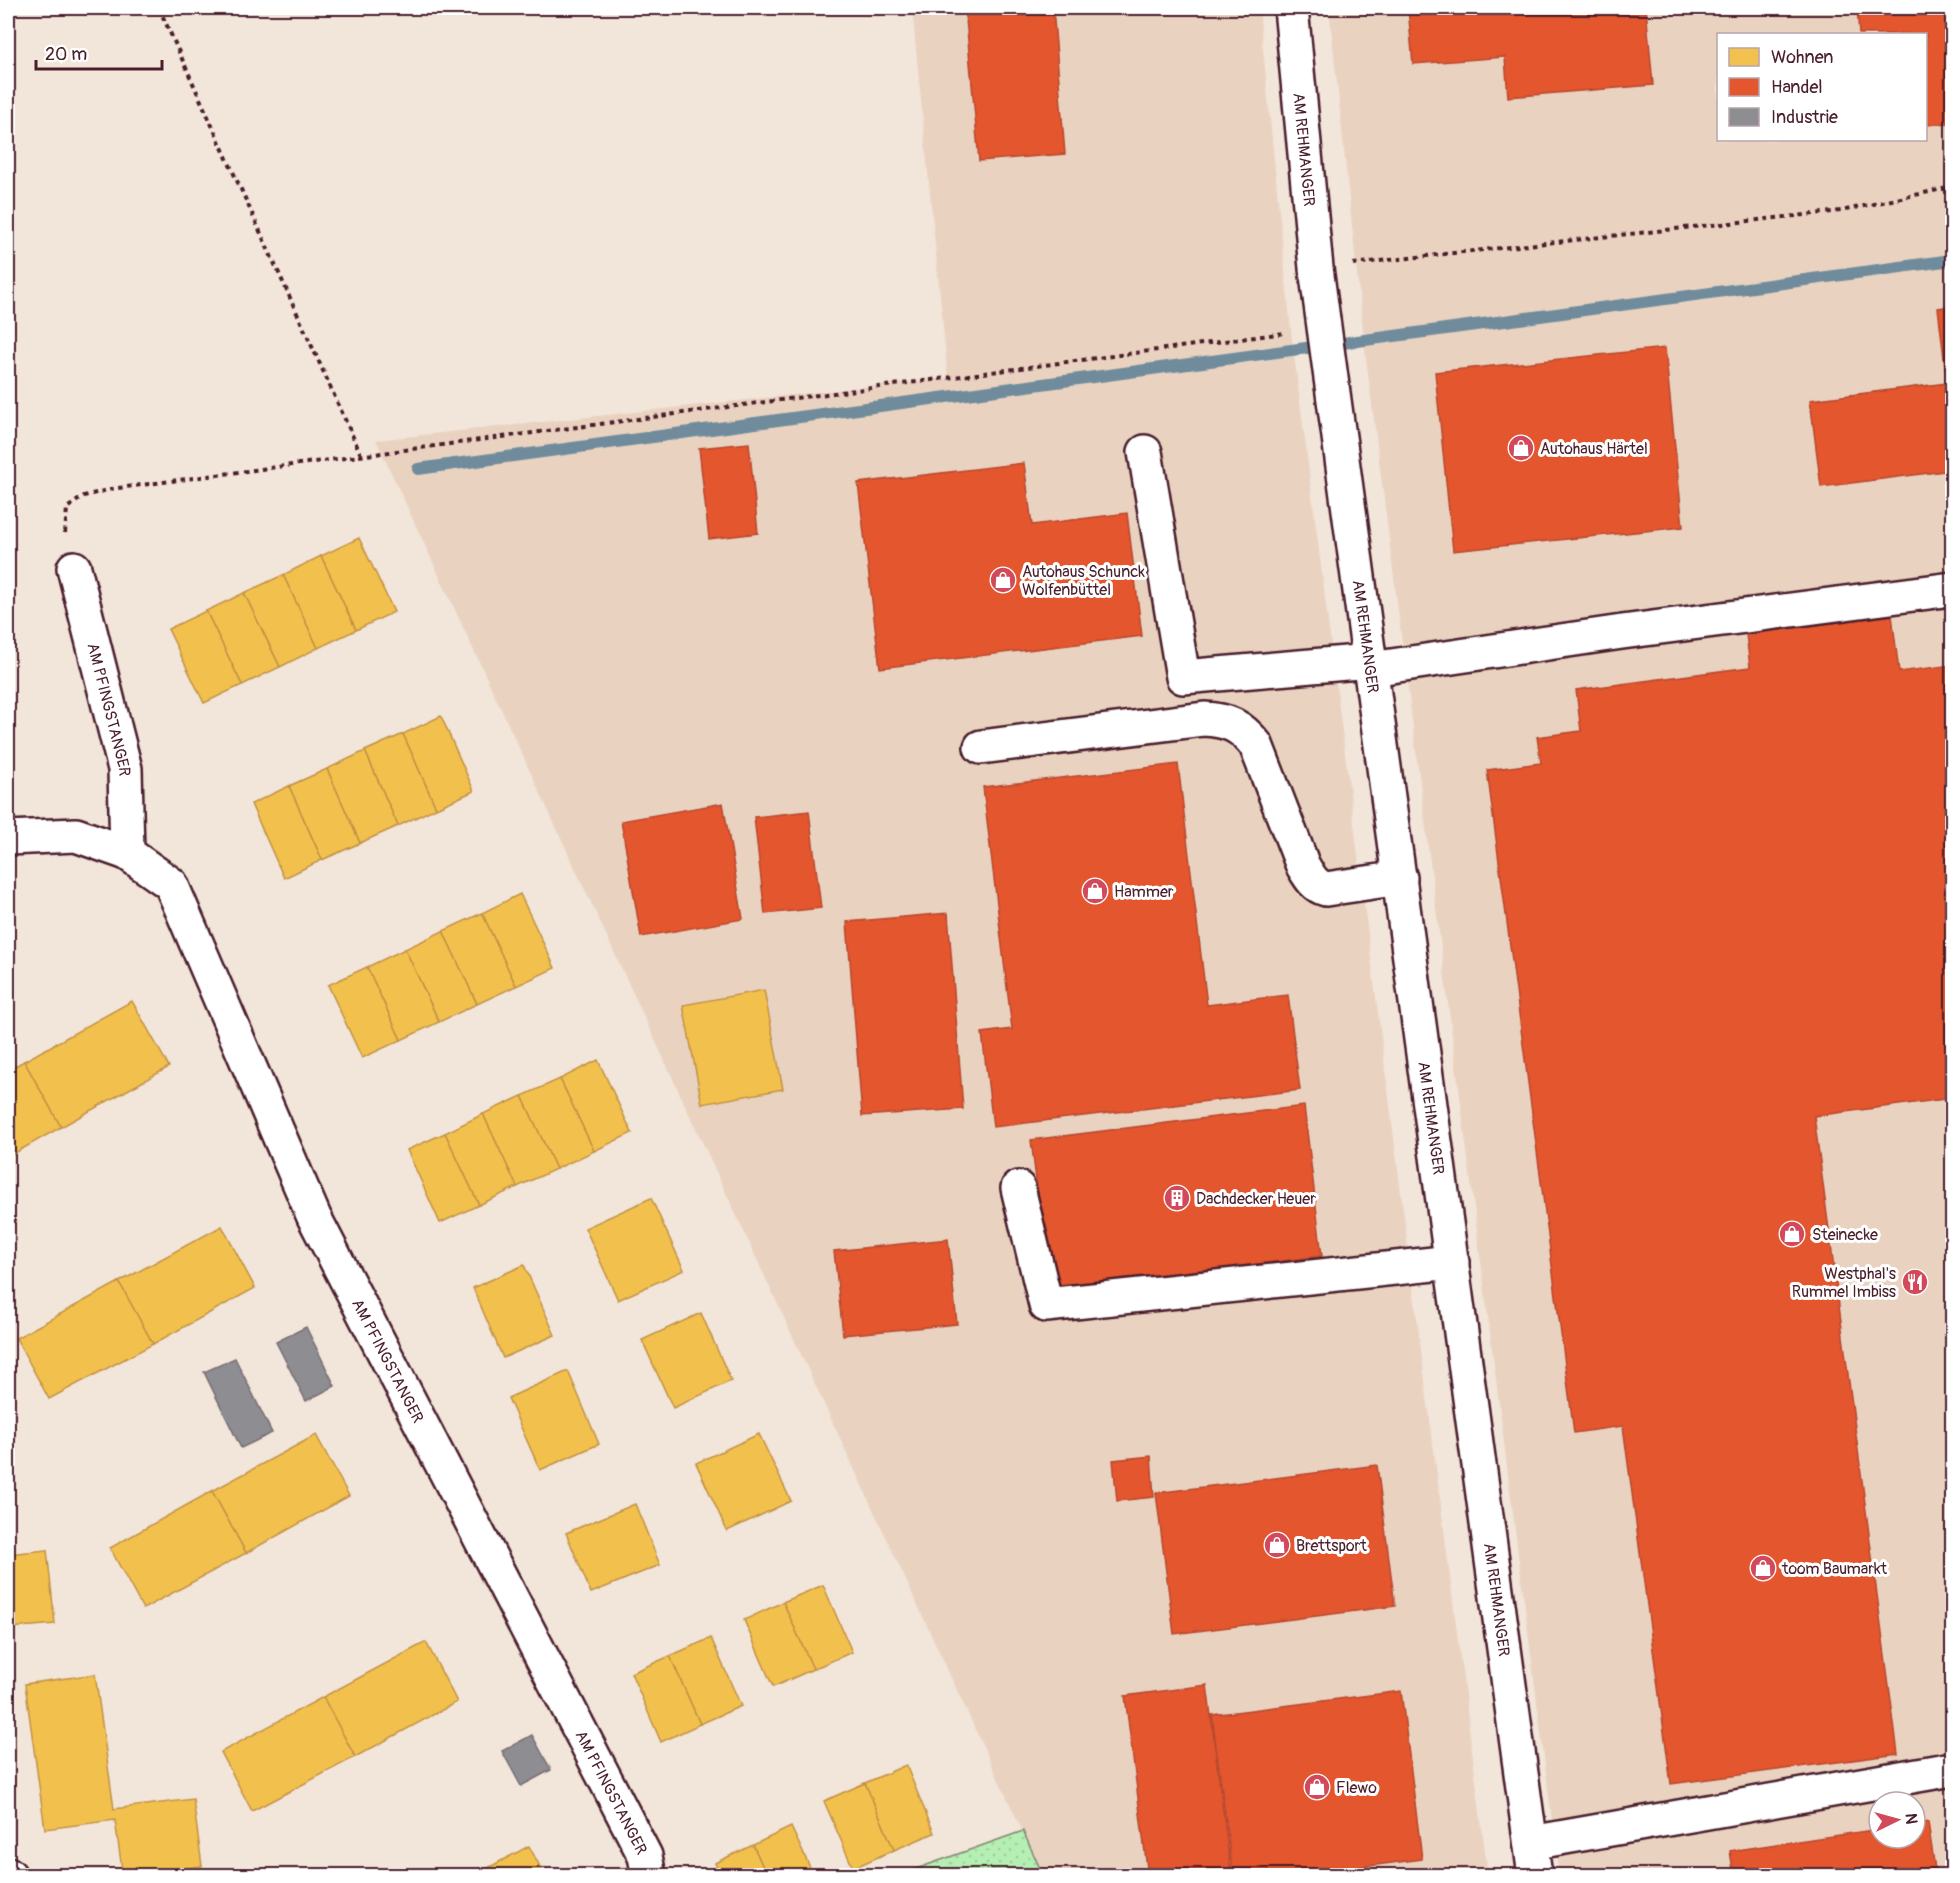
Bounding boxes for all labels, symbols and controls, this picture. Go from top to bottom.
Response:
scale bar [36,33,162,71]
legend [1717,33,1927,141]
text: 20 m [45,43,87,66]
text: Wohnen [1771,46,1833,69]
text: Handel [1771,76,1823,99]
street label: AM REHMANGER [1288,92,1319,207]
text: Industrie [1771,106,1838,129]
shop icon: Autohaus Härtel [1506,433,1536,463]
place label: Autohaus Härtel [1540,439,1648,459]
place label: Autohaus Schunck Wolfenbüttel [1022,562,1145,600]
shop icon: Autohaus Schunck Wolfenbüttel [988,565,1018,595]
street label: AM REHMANGER [1348,579,1383,694]
street label: AM PFINGSTANGER [82,641,134,776]
shop icon: Hammer [1080,876,1110,906]
place label: Hammer [1114,882,1174,902]
street label: AM REHMANGER [1413,1060,1448,1176]
building icon: Dachdecker Heuer [1162,1183,1192,1213]
place label: Dachdecker Heuer [1196,1189,1316,1209]
shop icon: Steinecke [1777,1219,1807,1249]
place label: Steinecke [1812,1225,1878,1245]
place label: Westphal's Rummel Imbiss [1792,1264,1896,1302]
restaurant icon: Westphal's Rummel Imbiss [1900,1267,1930,1297]
street label: AM PFINGSTANGER [347,1296,428,1426]
shop icon: Brettsport [1262,1530,1292,1560]
place label: Brettsport [1296,1536,1367,1556]
street label: AM REHMANGER [1479,1542,1514,1658]
shop icon: toom Baumarkt [1748,1553,1778,1583]
place label: toom Baumarkt [1781,1559,1888,1579]
street label: AM PFINGSTANGER [571,1727,651,1858]
shop icon: Flewo [1302,1772,1332,1802]
place label: Flewo [1336,1778,1377,1798]
north arrow [1867,1790,1927,1850]
text: N [1901,1813,1921,1825]

